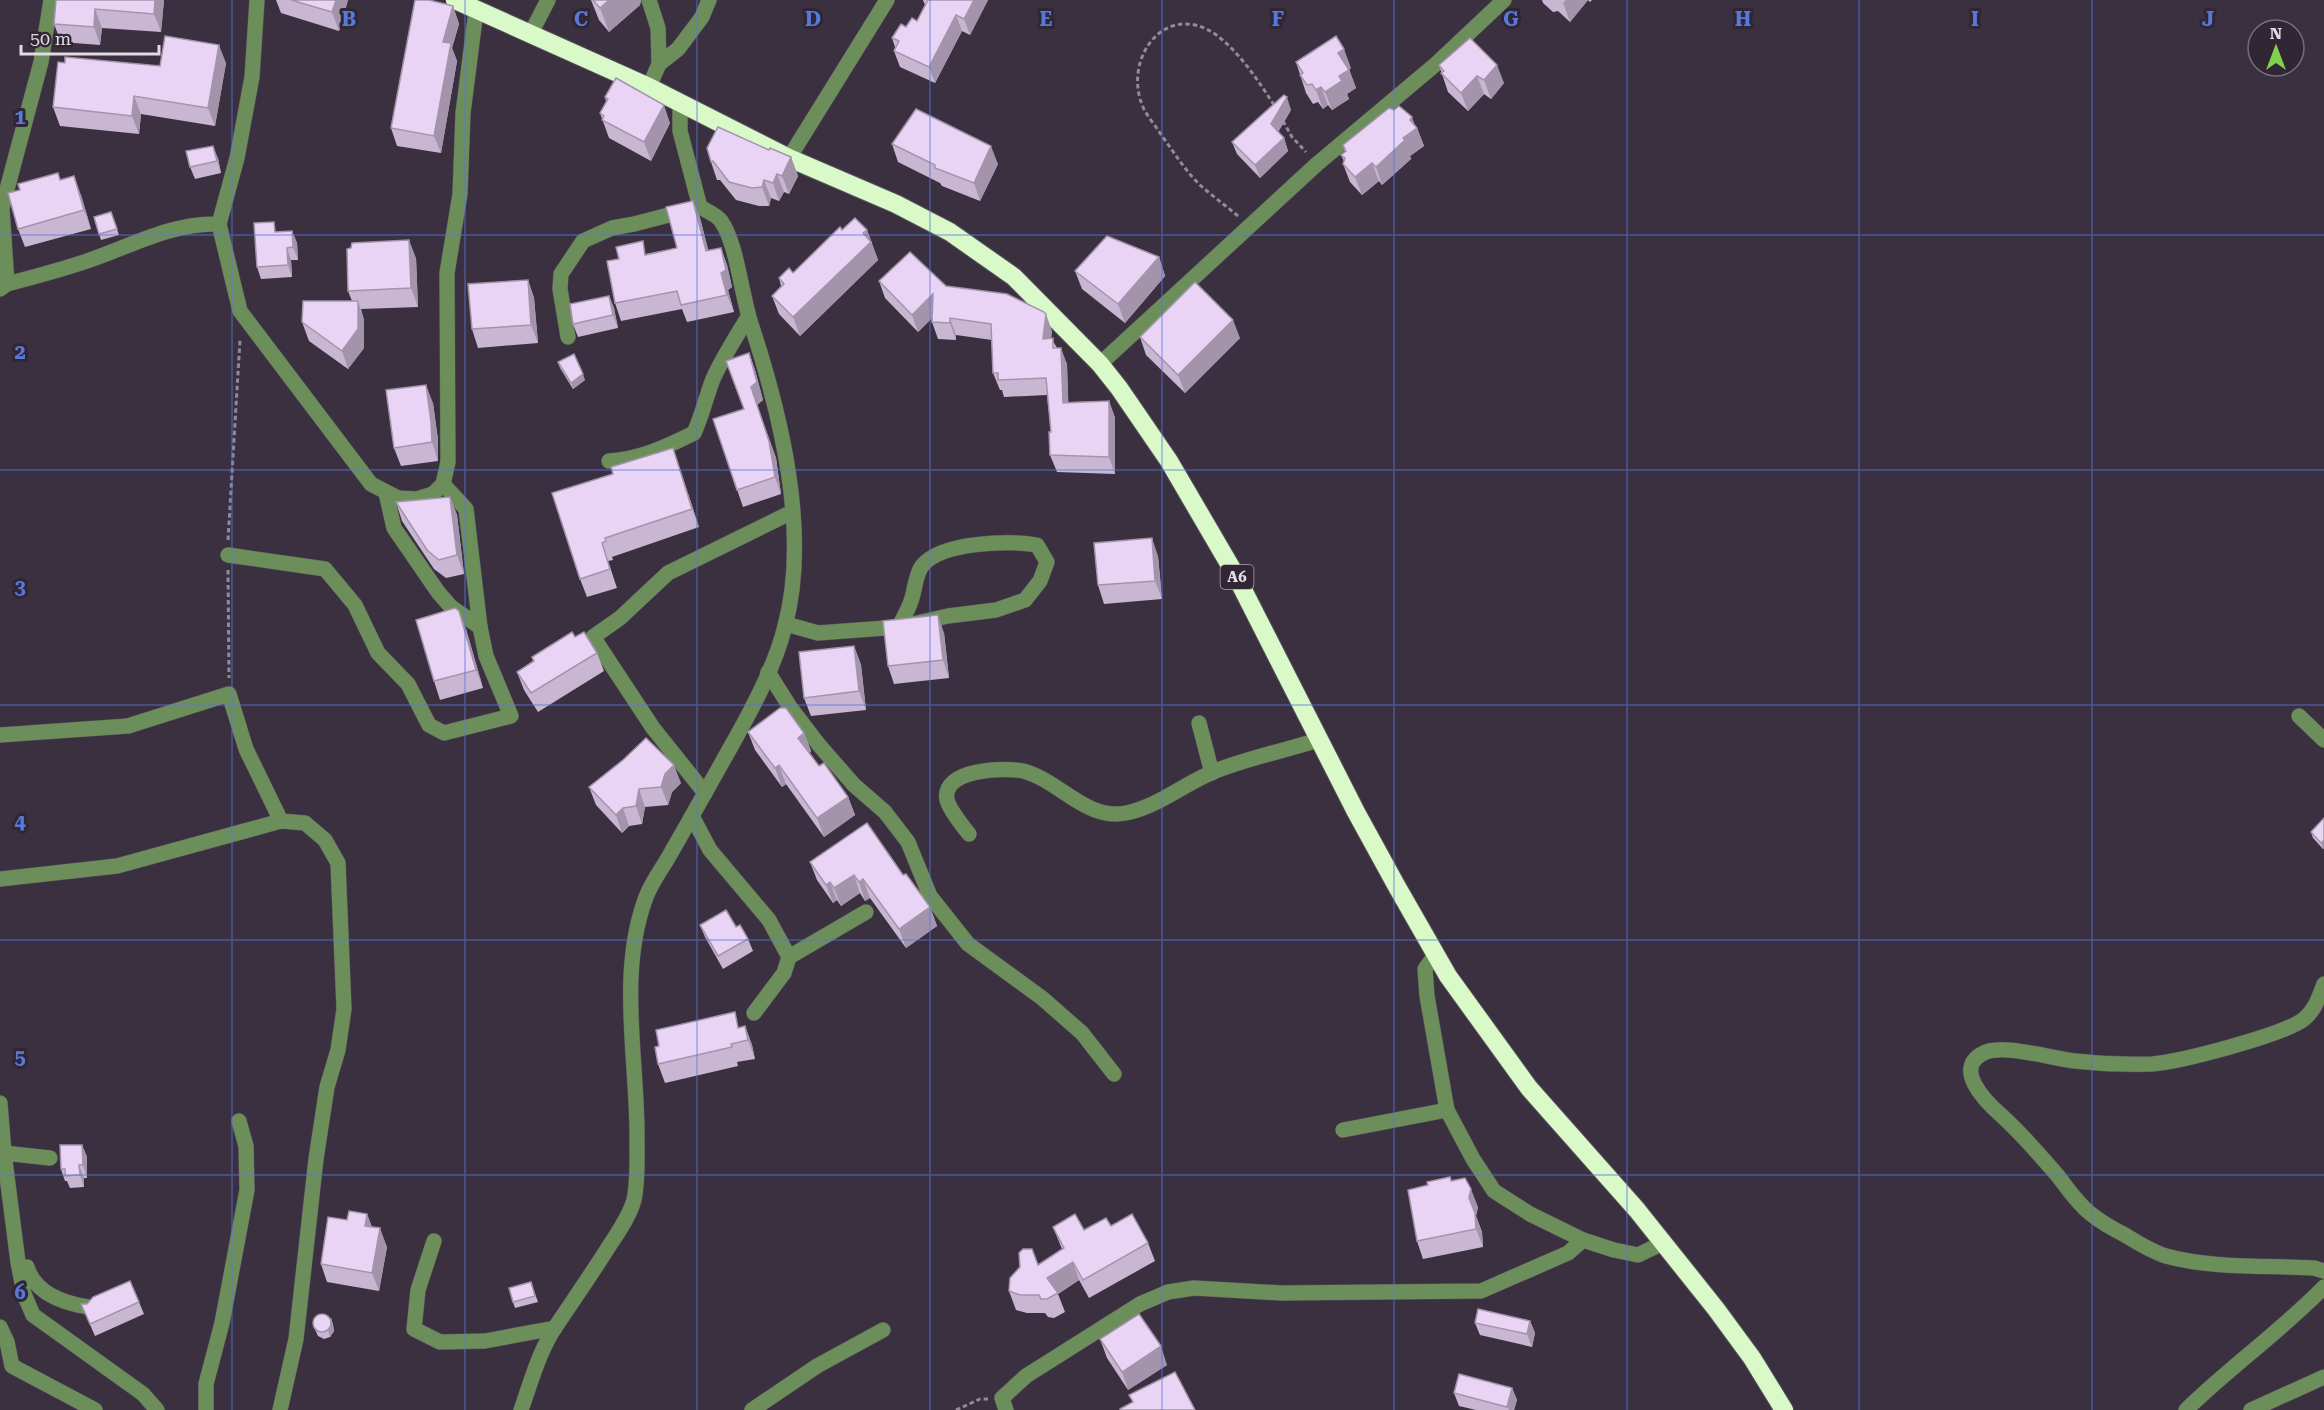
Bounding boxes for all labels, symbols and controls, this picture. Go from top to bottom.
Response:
text: B [342,7,356,31]
text: C [574,7,588,31]
text: D [805,7,821,31]
text: E [1040,7,1053,31]
text: F [1272,7,1284,31]
text: G [1503,7,1519,31]
text: H [1735,7,1751,31]
text: I [1971,7,1979,31]
text: J [2202,7,2214,31]
scale bar [21,18,159,56]
north arrow [2246,18,2306,78]
text: N [2270,24,2282,43]
text: 50 m [30,28,71,49]
text: 1 [14,105,26,129]
text: 2 [14,340,26,364]
road number: A6 [1220,565,1254,589]
text: 3 [14,575,26,599]
text: 4 [14,810,26,834]
text: 5 [14,1045,26,1069]
text: 6 [14,1280,26,1304]

